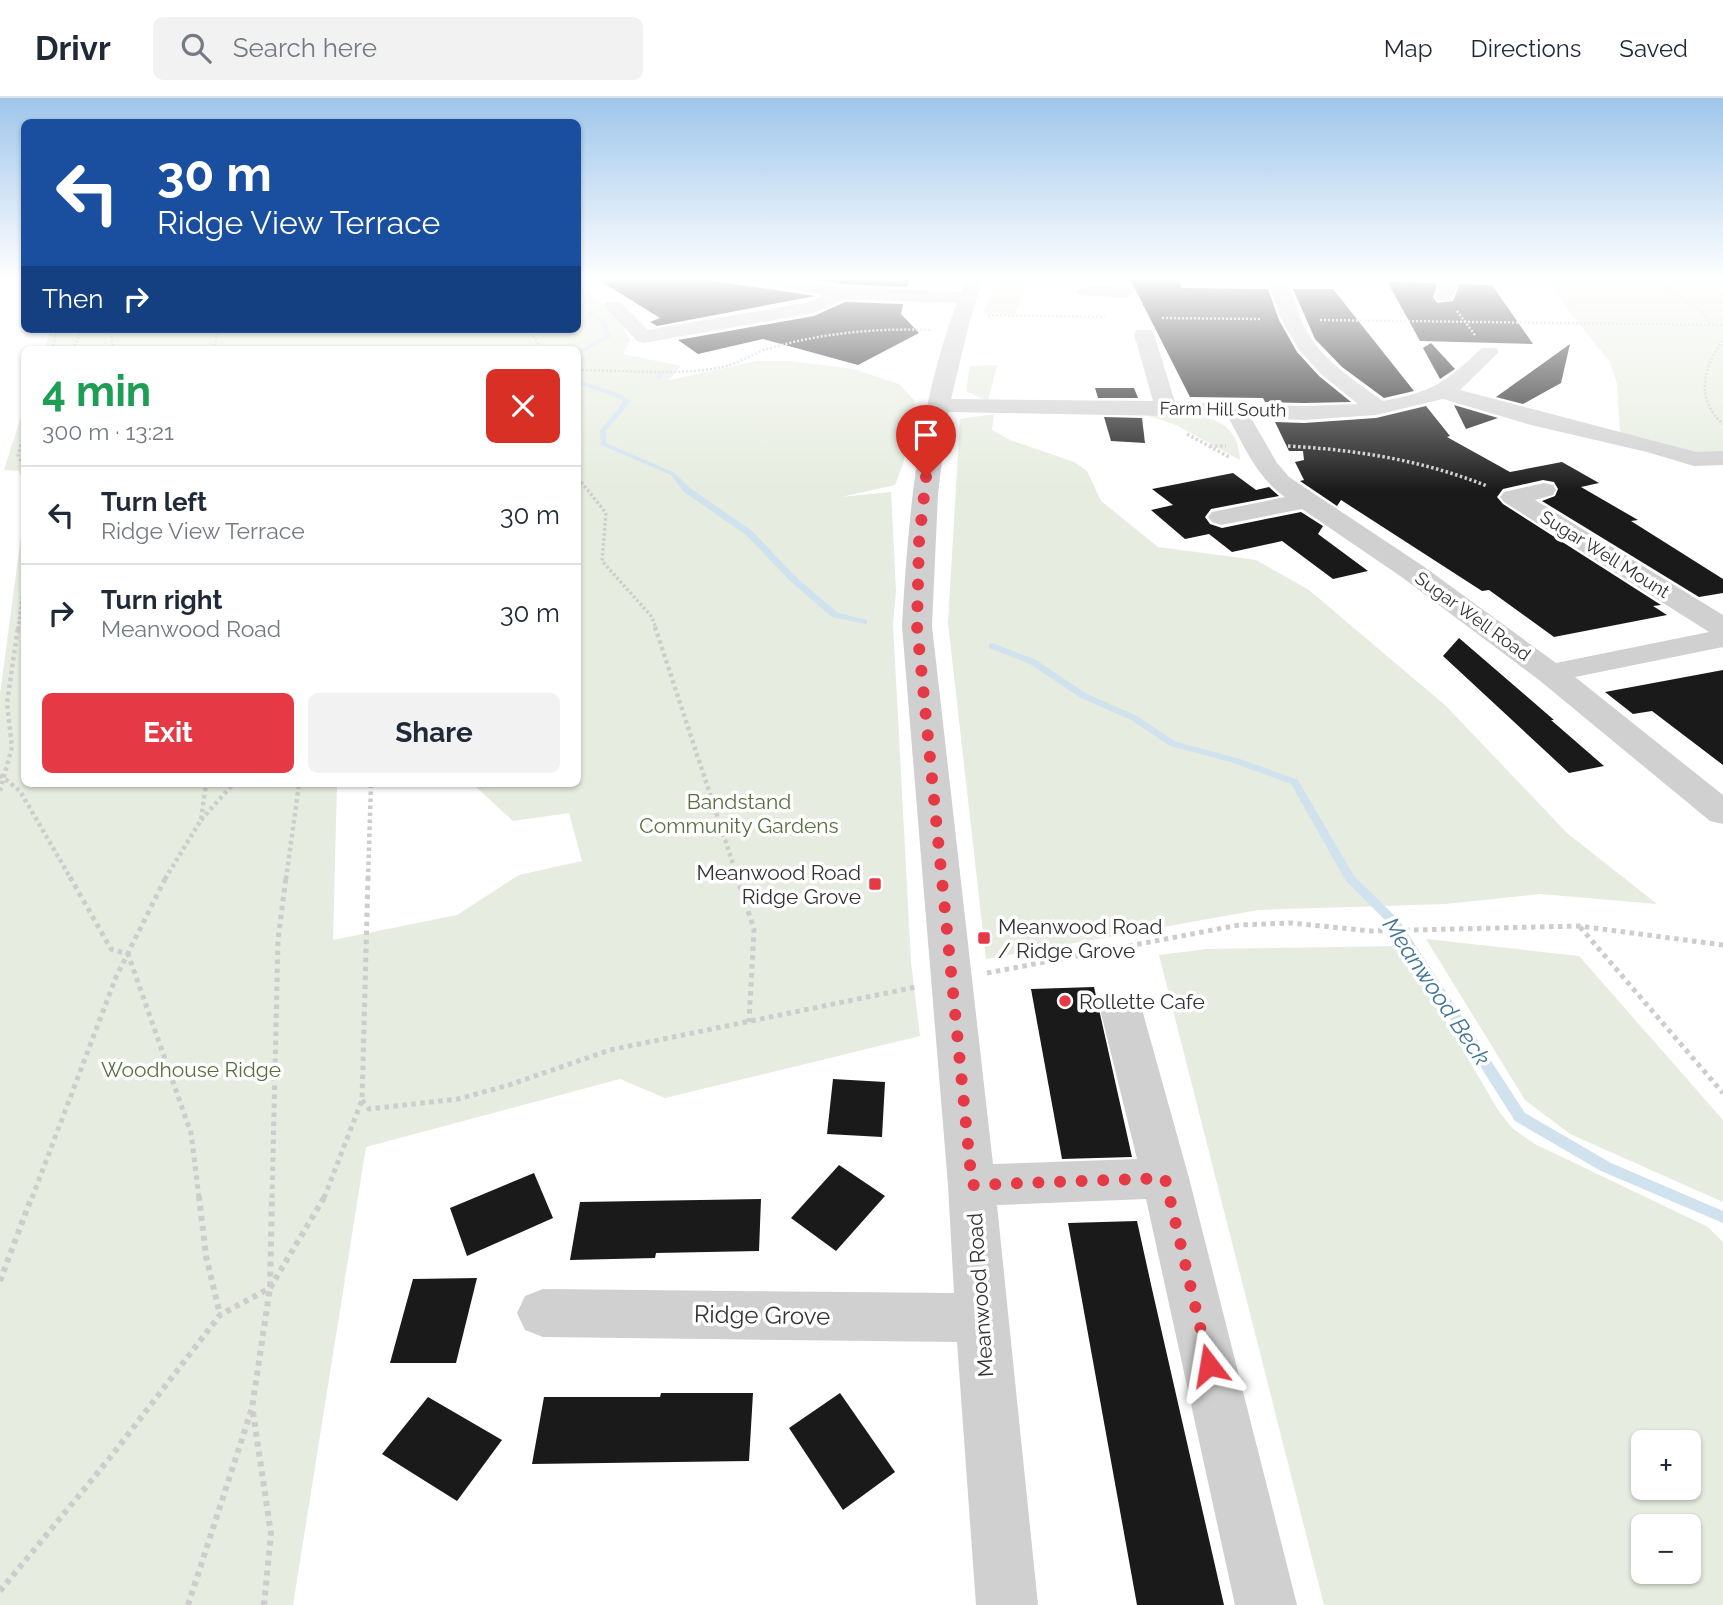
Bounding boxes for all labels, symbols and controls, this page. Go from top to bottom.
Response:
search box [153,17,643,80]
text: Drivr [35,29,111,68]
icon: search [177,29,215,67]
text: Search here [233,33,377,63]
text: Map [1384,34,1433,63]
text: Directions [1471,34,1581,63]
text: Saved [1619,34,1688,63]
text: 30 m [157,145,272,202]
icon: left [42,147,133,238]
text: Ridge View Terrace [157,204,440,241]
icon: right [117,280,155,318]
text: Then [42,284,103,314]
text: 4 min [42,367,151,416]
button: close [486,369,560,443]
street label: Farm Hill South [1160,397,1286,421]
pin [896,405,956,477]
icon: arrive [907,416,945,454]
text: 300 m · 13:21 [42,418,174,445]
text: Turn left [101,487,207,517]
icon: left [42,496,80,534]
text: 30 m [500,500,560,530]
street label: Sugar Well Mount [1537,506,1673,602]
text: Ridge View Terrace [101,517,305,544]
street label: Sugar Well Road [1411,567,1535,665]
text: Turn right [101,585,222,615]
icon: right [42,594,80,632]
text: 30 m [500,598,560,628]
text: Meanwood Road [101,615,281,642]
button: Exit [42,693,294,773]
button: Share [308,693,560,773]
park label: Bandstand Community Gardens [639,789,839,838]
place label: Meanwood Road Ridge Grove [697,860,861,909]
marker: Meanwood Road Ridge Grove [867,876,883,892]
water label: Meanwood Beck [1378,912,1496,1070]
place label: Meanwood Road / Ridge Grove [998,914,1163,963]
marker: Meanwood Road / Ridge Grove [976,930,992,946]
place label: Rollette Cafe [1079,989,1205,1014]
marker: Rollette Cafe [1057,993,1073,1009]
park label: Woodhouse Ridge [101,1057,281,1082]
street label: Meanwood Road [962,1212,998,1378]
street label: Ridge Grove [694,1299,830,1331]
position arrow [1172,1328,1246,1402]
map controls [1631,1430,1701,1584]
button: + [1631,1430,1701,1500]
button: − [1631,1514,1701,1584]

